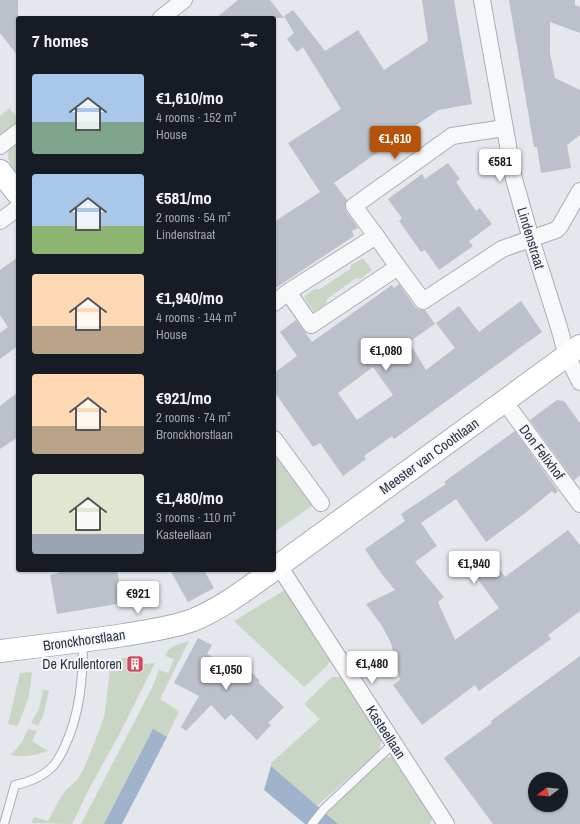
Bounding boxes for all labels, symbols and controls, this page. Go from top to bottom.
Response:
text: 7 homes [32,29,89,52]
icon: filters [238,29,260,51]
text: €1,610/mo [156,86,223,109]
icon: home [64,90,112,138]
text: 4 rooms · 152 m² [156,109,237,126]
text: House [156,126,187,143]
pin: €1,610 [362,126,428,160]
text: €1,610 [379,130,411,147]
pin: €581 [476,149,524,183]
text: €581 [488,153,512,170]
text: €581/mo [156,186,212,209]
icon: home [64,190,112,238]
street label: Lindenstraat [513,205,549,271]
text: 2 rooms · 54 m² [156,209,231,226]
text: Lindenstraat [156,226,215,243]
text: €1,940/mo [156,286,223,309]
icon: home [64,290,112,338]
text: 4 rooms · 144 m² [156,309,237,326]
text: House [156,326,187,343]
pin: €1,080 [353,338,419,372]
text: €1,080 [370,342,402,359]
text: €921/mo [156,386,212,409]
icon: home [64,390,112,438]
text: 2 rooms · 74 m² [156,409,231,426]
street label: Meester van Coothlaan [376,414,482,498]
street label: Don Felixhof [515,421,569,484]
text: Bronckhorstlaan [156,426,233,443]
text: €1,480/mo [156,486,223,509]
icon: home [64,490,112,538]
text: 3 rooms · 110 m² [156,509,236,526]
text: Kasteellaan [156,526,212,543]
pin: €1,940 [441,551,507,585]
text: €1,940 [458,555,490,572]
pin: €921 [114,581,162,615]
text: €921 [126,585,150,602]
street label: Bronckhorstlaan [42,625,126,655]
pin: €1,480 [339,651,405,685]
building icon: De Krullentoren [125,654,145,674]
place label: De Krullentoren [42,655,122,673]
text: €1,480 [356,655,388,672]
pin: €1,050 [193,657,259,691]
text: €1,050 [210,661,242,678]
street label: Kasteellaan [362,702,410,762]
north arrow [528,772,568,812]
map controls [528,772,568,812]

